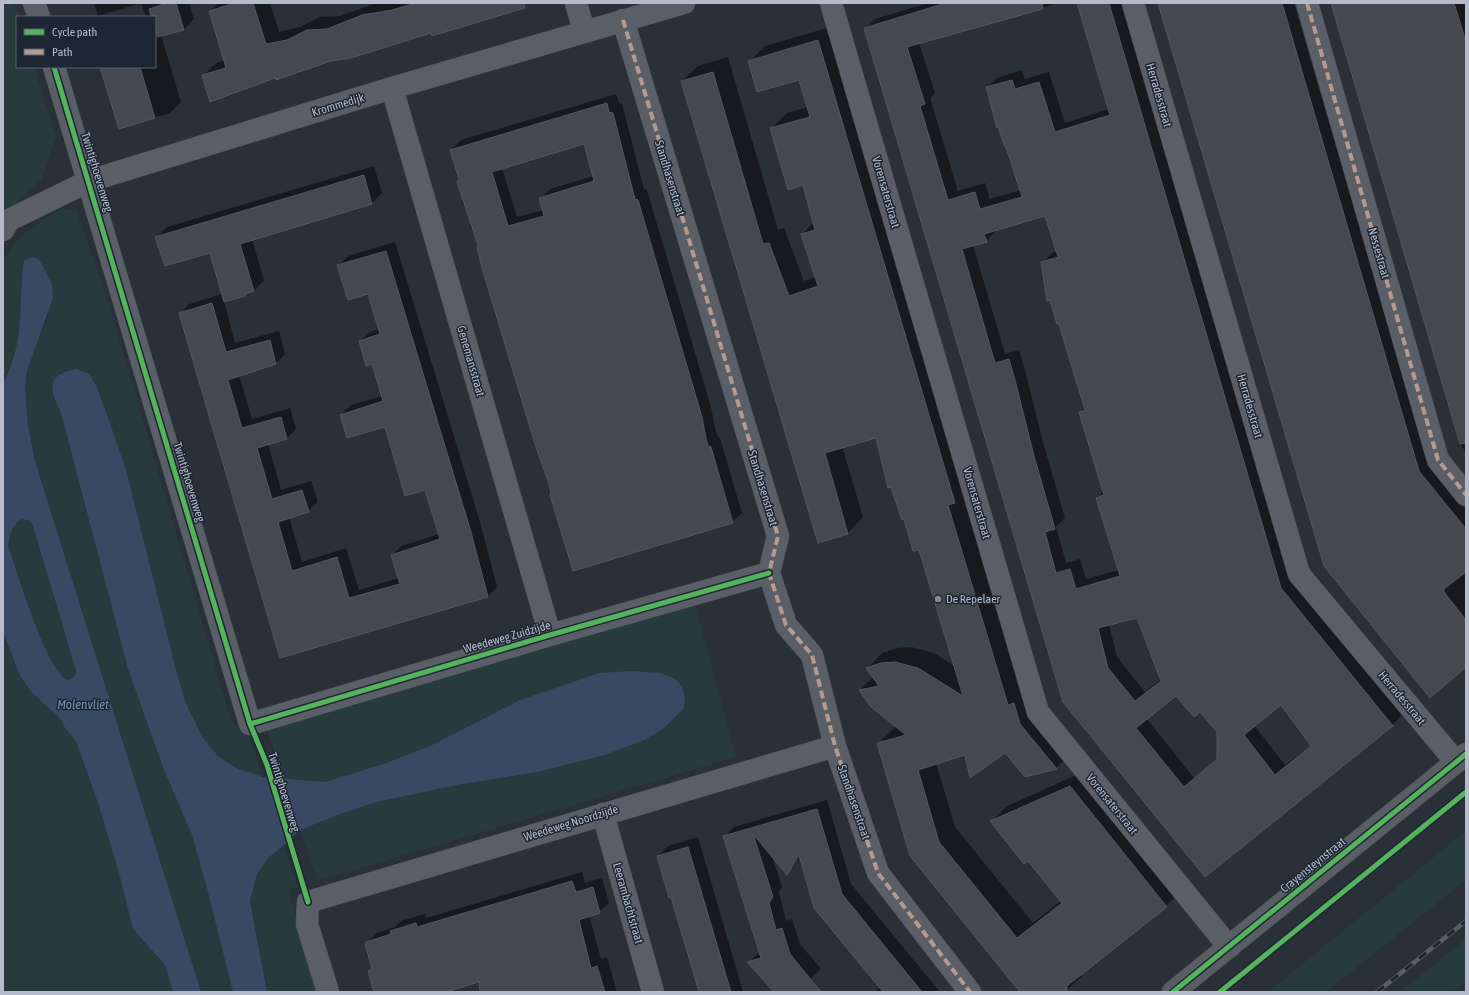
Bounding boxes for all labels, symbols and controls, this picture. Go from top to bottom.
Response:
legend [16,16,156,68]
text: Cycle path [52,25,97,39]
text: Path [52,45,73,59]
street label: Herradesstraat [1143,61,1175,129]
street label: Krommedijk [310,90,367,120]
street label: Twintighoevenweg [78,131,116,214]
street label: Standhasenstraat [652,139,688,218]
street label: Vorensaterstraat [869,155,903,230]
street label: Nessestraat [1365,226,1393,280]
street label: Genemansstraat [454,324,488,399]
street label: Herradesstraat [1234,372,1266,440]
street label: Twintighoevenweg [170,441,208,524]
street label: Standhasenstraat [745,449,781,528]
street label: Vorensaterstraat [960,466,994,541]
place label: De Repelaer [946,592,1001,606]
marker: De Repelaer [933,594,943,604]
street label: Weedeweg Zuidzijde [462,618,552,656]
street label: Herradesstraat [1375,668,1429,728]
water label: Molenvliet [57,697,109,712]
street label: Twintighoevenweg [265,751,303,834]
street label: Standhasenstraat [835,763,874,842]
street label: Vorensaterstraat [1083,771,1141,837]
street label: Weedeweg Noordzijde [522,802,620,844]
street label: Crayensteynstraat [1278,834,1349,896]
street label: Leerambachtstraat [610,861,646,946]

